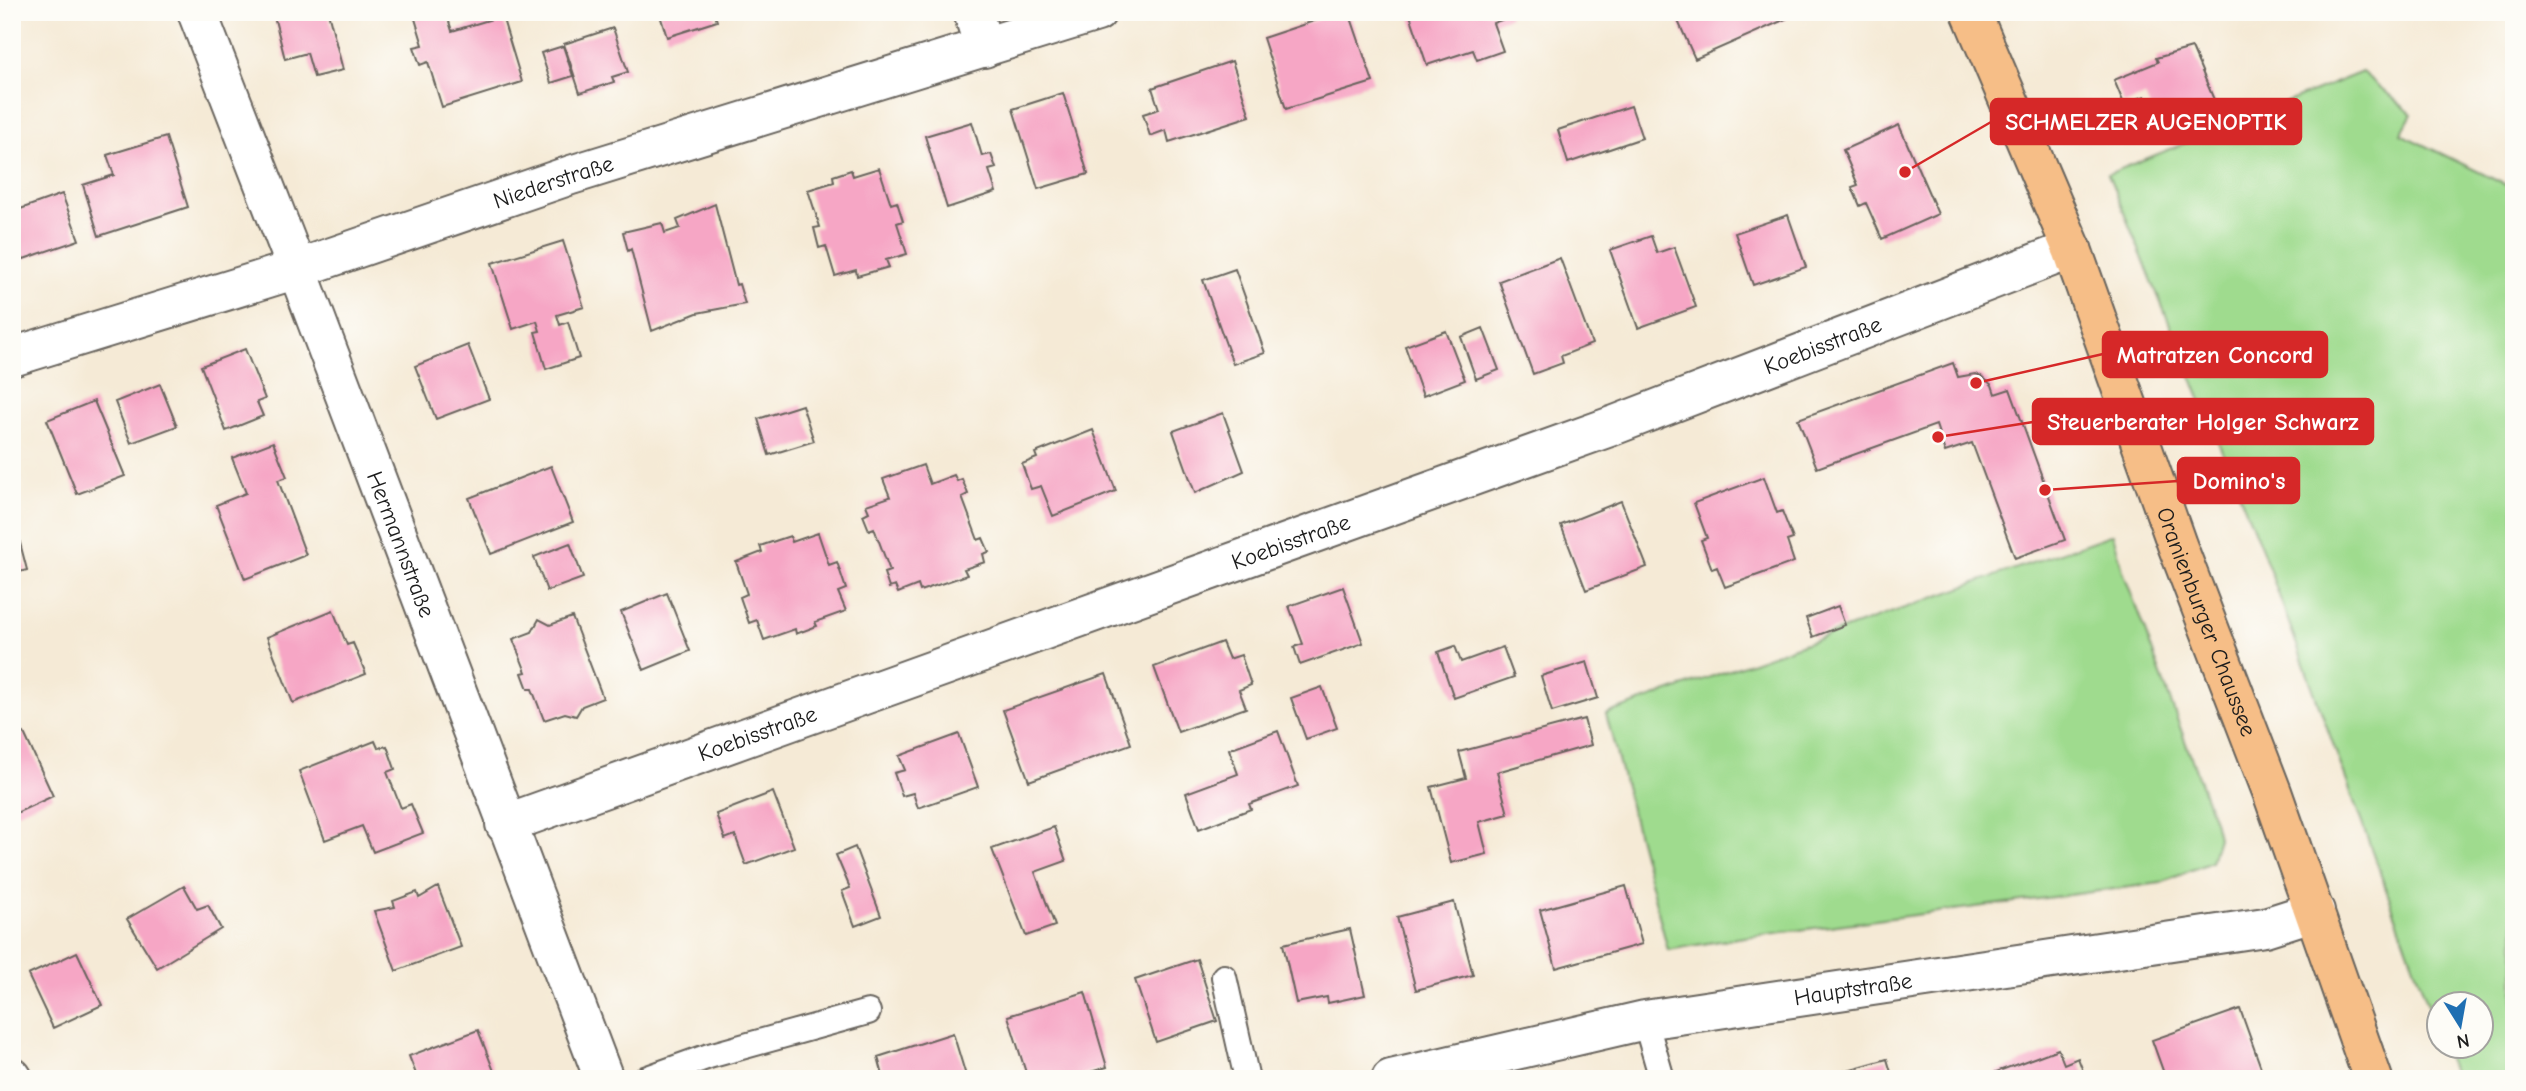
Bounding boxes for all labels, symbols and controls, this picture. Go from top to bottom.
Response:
callout: SCHMELZER AUGENOPTIK [1991,99,2301,144]
text: SCHMELZER AUGENOPTIK [2005,108,2287,136]
street label: Niederstraße [490,149,617,214]
street label: Koebisstraße [1760,310,1885,380]
callout: Matratzen Concord [2103,332,2327,377]
text: Matratzen Concord [2117,341,2313,369]
callout: Steuerberater Holger Schwarz [2033,399,2373,444]
text: Steuerberater Holger Schwarz [2047,408,2359,436]
callout: Domino's [2178,458,2299,503]
street label: Hermannstraße [361,467,441,621]
text: Domino's [2193,467,2285,495]
street label: Oranienburger Chaussee [2151,504,2263,740]
street label: Koebisstraße [1228,508,1354,575]
street label: Koebisstraße [694,700,820,767]
street label: Hauptstraße [1792,967,1914,1011]
north arrow [2424,990,2494,1060]
text: N [2455,1029,2471,1053]

